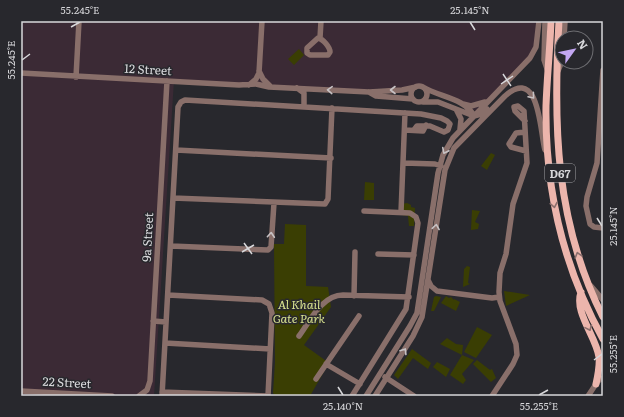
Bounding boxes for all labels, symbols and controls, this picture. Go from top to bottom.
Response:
text: 55.245°E [61,2,99,17]
text: 25.145°N [450,2,490,17]
north arrow [554,30,594,70]
text: N [574,36,592,52]
text: 55.245°E [3,41,18,79]
street label: 12 Street [124,59,172,79]
one-way arrow [327,85,333,94]
one-way arrow [390,86,396,94]
one-way arrow [527,91,534,99]
one-way arrow [442,147,450,154]
road number: D67 [545,164,575,182]
one-way arrow [549,202,557,208]
text: 25.145°N [605,206,620,246]
street label: 9a Street [137,212,157,262]
one-way arrow [431,224,440,230]
one-way arrow [267,232,276,238]
one-way arrow [574,252,583,259]
park label: Al Khail Gate Park [273,295,326,327]
one-way arrow [584,324,592,332]
text: 55.255°E [605,335,620,373]
one-way arrow [399,349,406,356]
street label: 22 Street [42,372,92,392]
text: 25.140°N [323,398,363,413]
text: 55.255°E [520,398,558,413]

